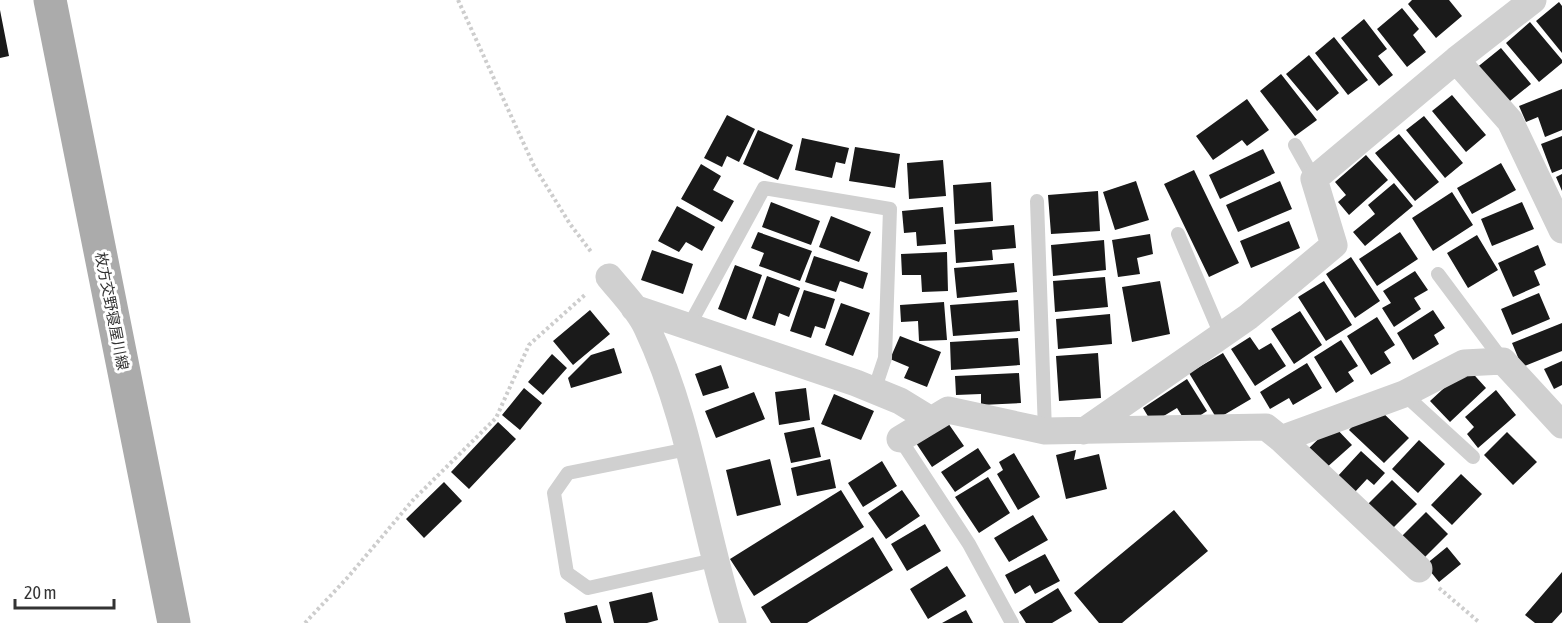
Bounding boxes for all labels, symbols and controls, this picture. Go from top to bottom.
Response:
street label: 枚方交野寝屋川線 [92,250,132,372]
scale bar [15,572,114,610]
text: 20 m [24,582,56,603]

